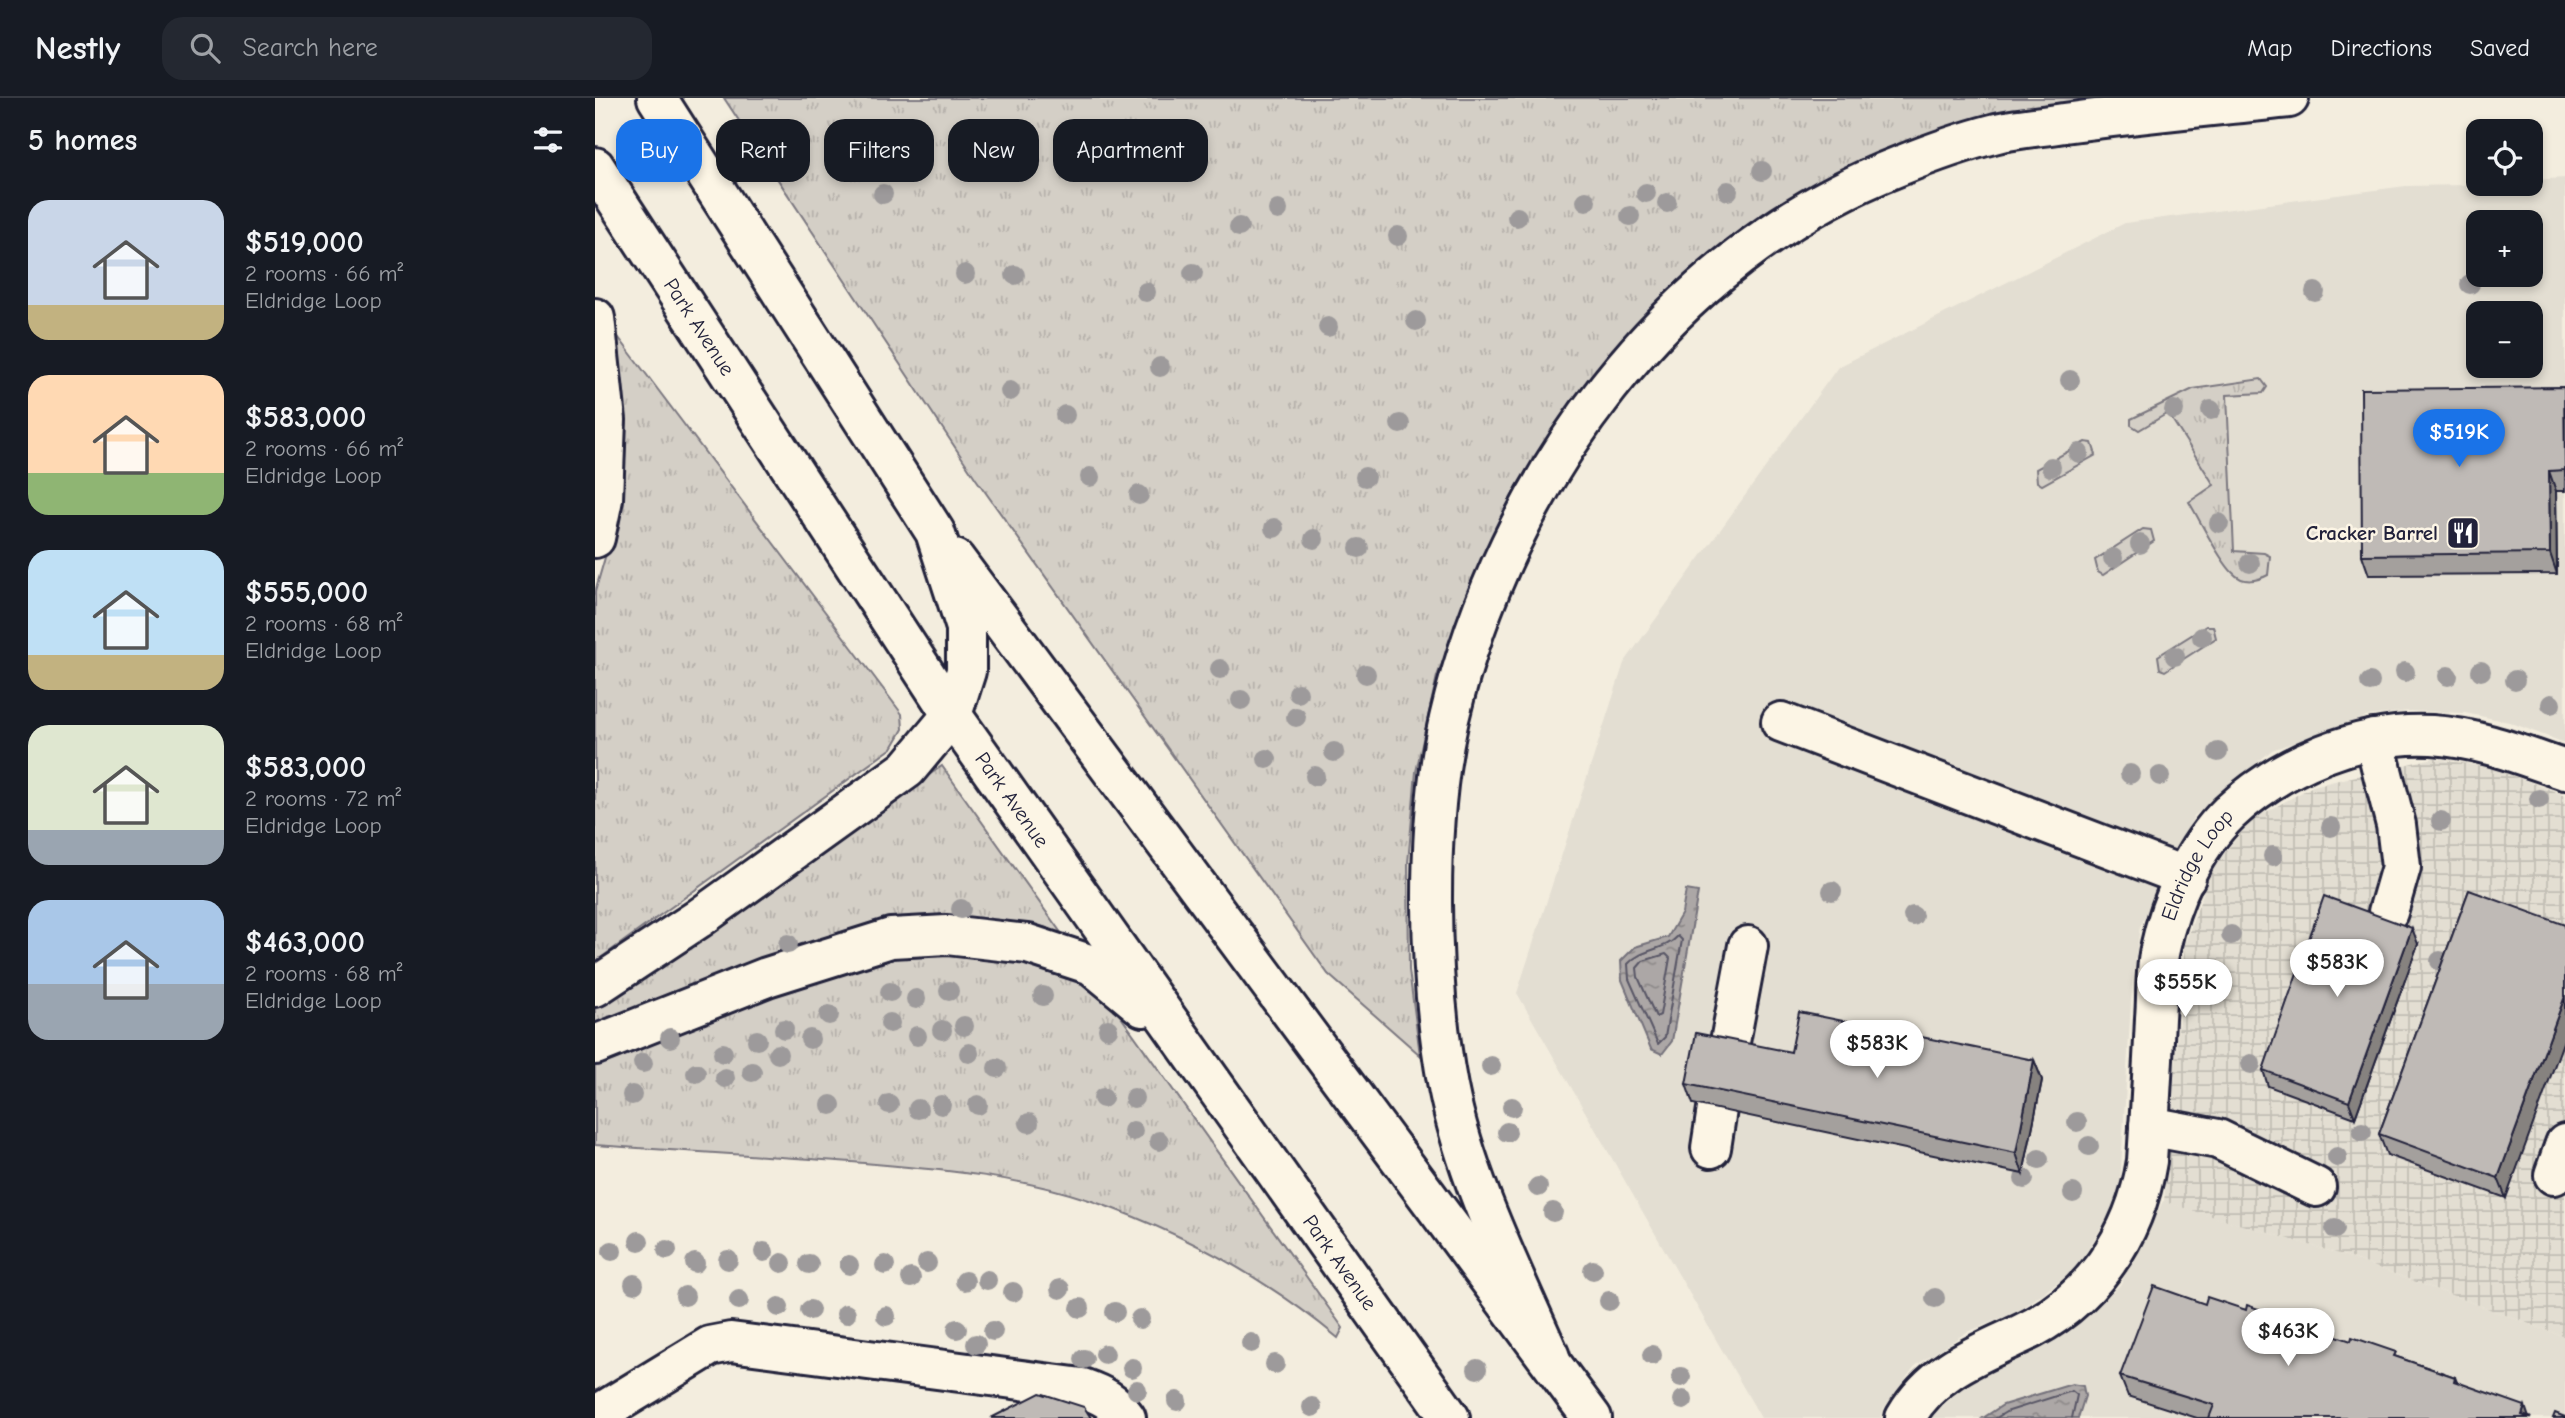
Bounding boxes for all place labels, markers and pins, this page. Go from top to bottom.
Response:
pin: $519K [2410,410,2508,469]
restaurant icon: Cracker Barrel [2444,514,2482,552]
place label: Cracker Barrel [2306,521,2438,545]
pin: $583K [2288,940,2386,999]
pin: $555K [2136,960,2234,1019]
pin: $583K [1828,1020,1926,1080]
pin: $463K [2239,1308,2337,1368]

